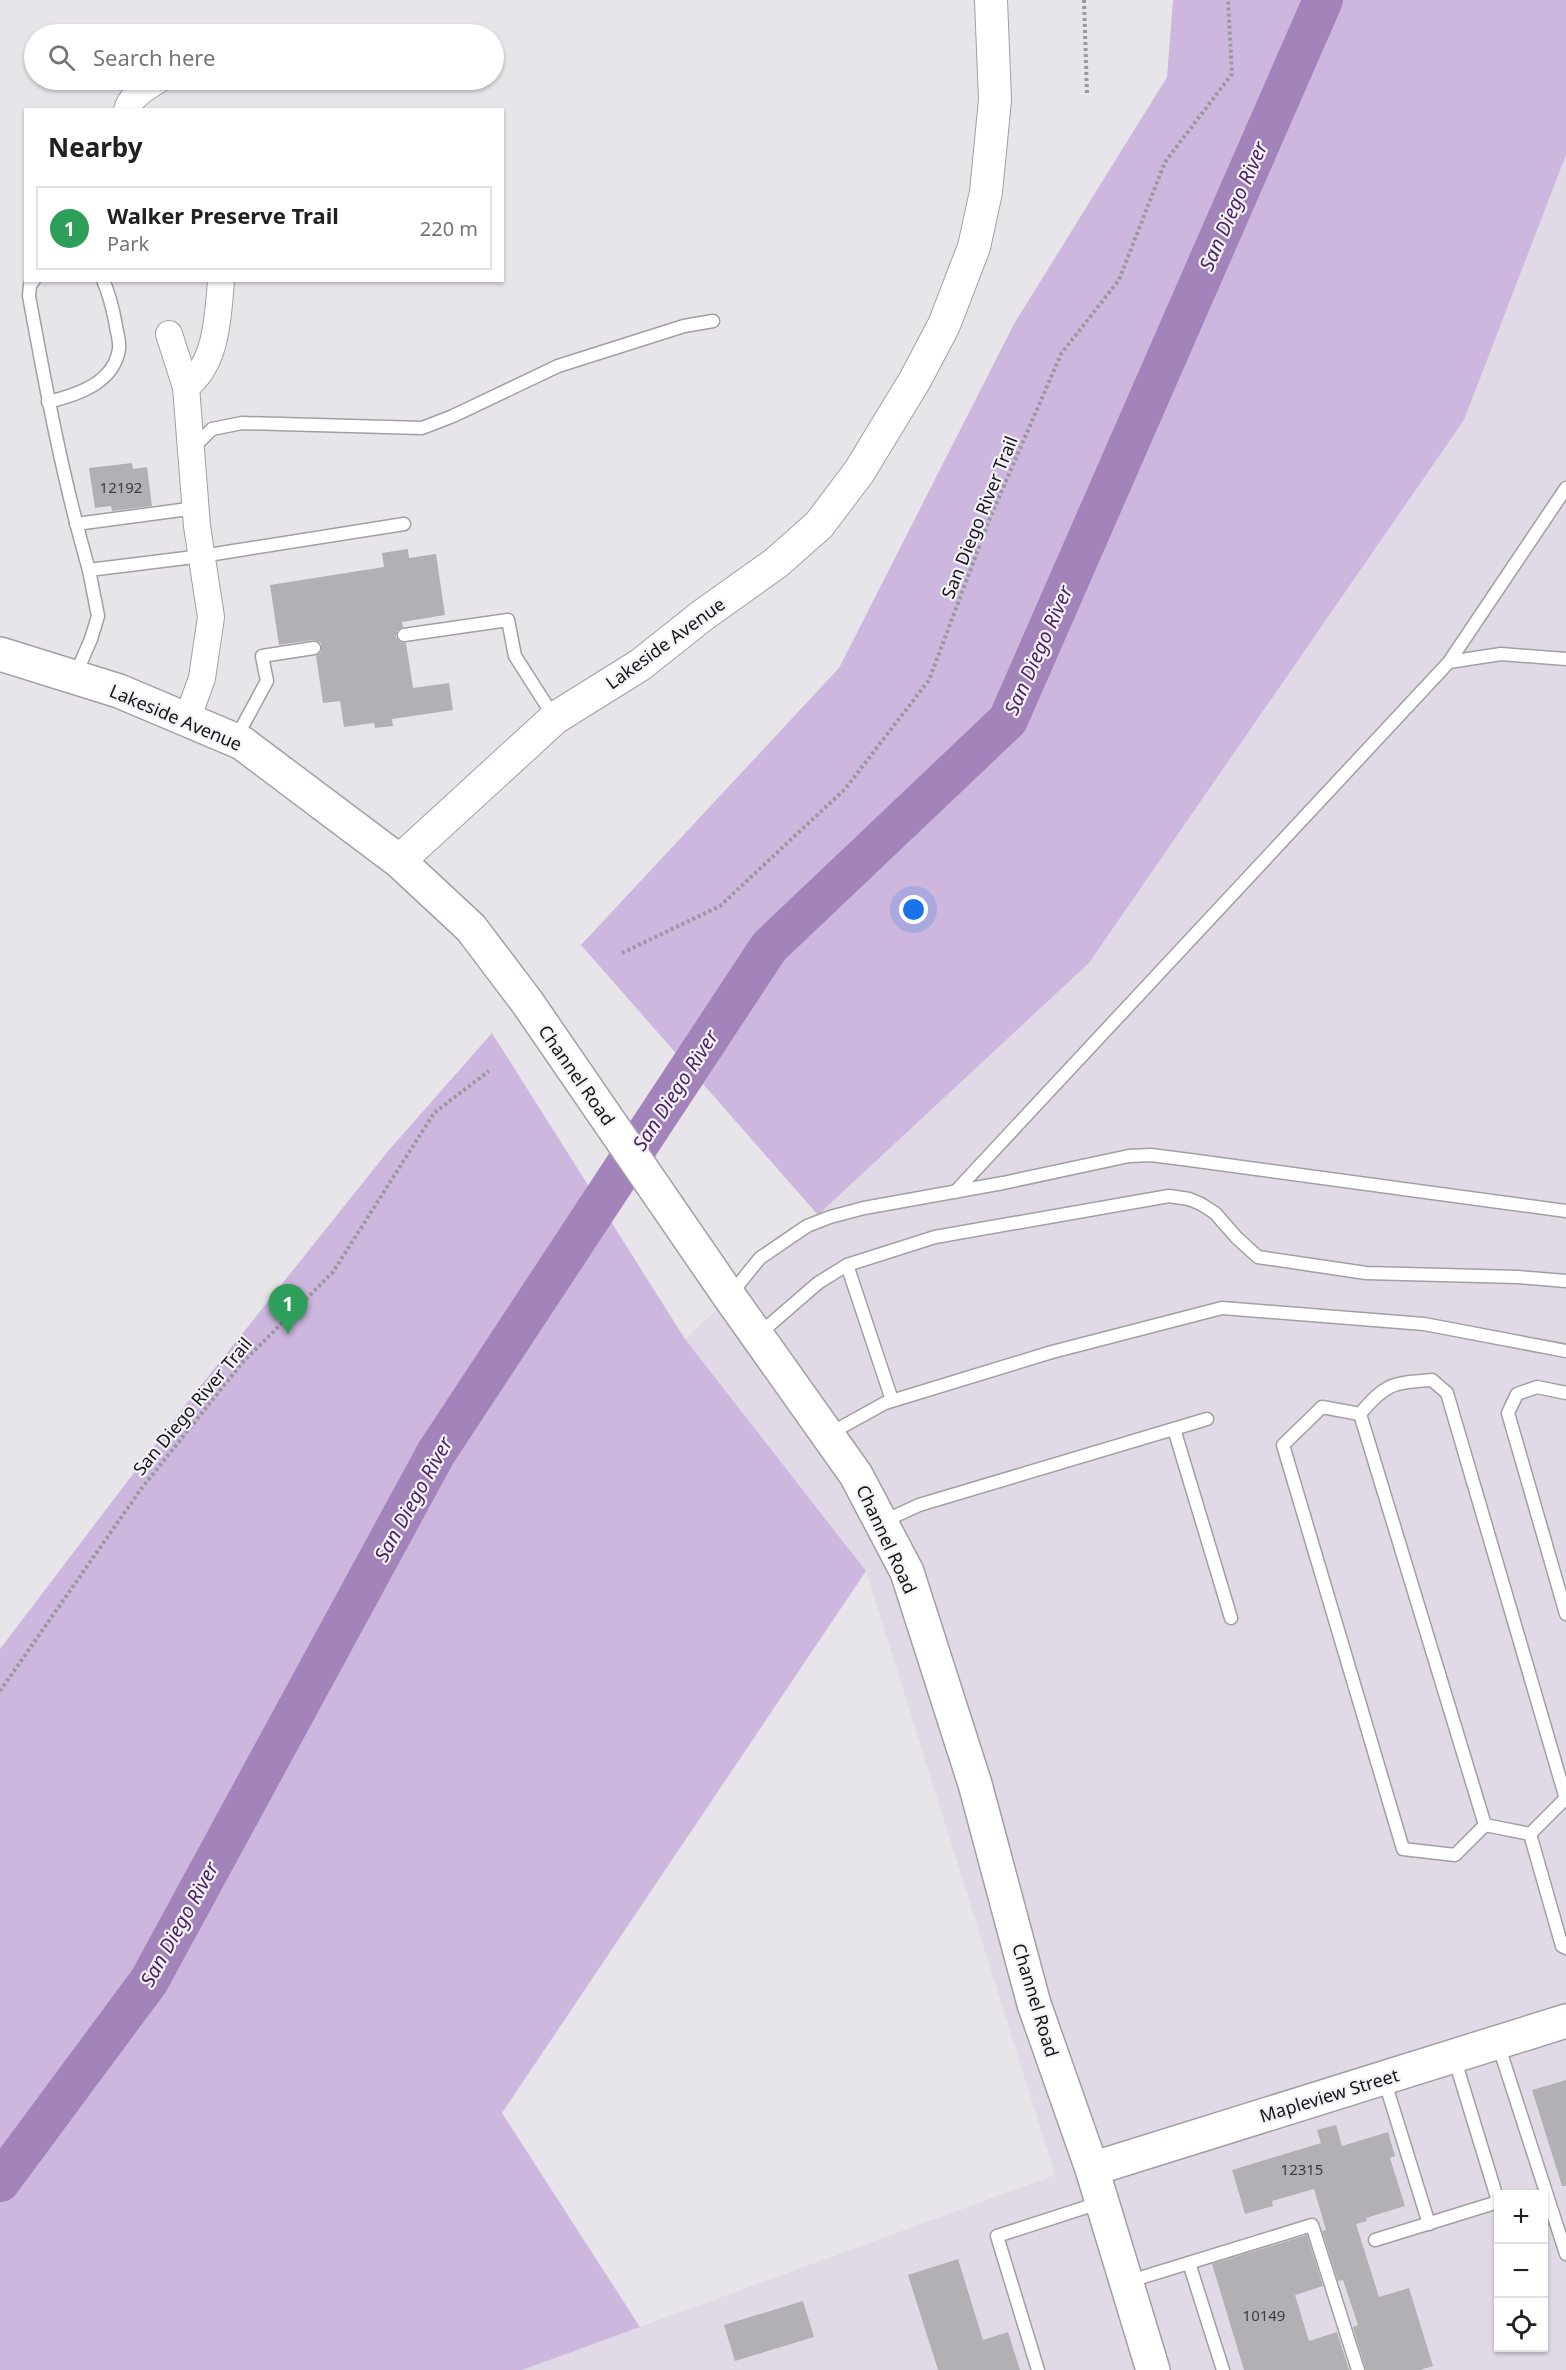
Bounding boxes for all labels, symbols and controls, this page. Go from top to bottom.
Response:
search box [24,24,504,90]
icon: search [45,41,78,74]
text: Search here [93,42,215,72]
text: Nearby [48,129,143,165]
water label: San Diego River [1192,136,1274,275]
text: Walker Preserve Trail [107,200,339,230]
text: 1 [64,215,75,242]
text: 220 m [420,215,478,242]
text: Park [107,230,149,257]
street label: San Diego River Trail [935,432,1023,602]
house number: 12192 [100,477,142,497]
water label: San Diego River [997,580,1079,719]
street label: Lakeside Avenue [601,592,729,694]
street label: Lakeside Avenue [106,678,246,756]
your location [899,895,928,924]
street label: Channel Road [533,1020,621,1130]
water label: San Diego River [626,1024,725,1156]
pin: 1 [268,1284,308,1334]
street label: San Diego River Trail [127,1332,257,1480]
water label: San Diego River [368,1431,459,1566]
street label: Channel Road [851,1481,923,1597]
water label: San Diego River [134,1856,225,1991]
street label: Channel Road [1007,1940,1065,2060]
street label: Mapleview Street [1256,2062,1402,2128]
house number: 12315 [1281,2159,1323,2179]
map controls [1494,2190,1548,2352]
button: + [1494,2190,1548,2244]
button: − [1494,2244,1548,2298]
button: locate [1494,2298,1548,2352]
house number: 10149 [1243,2305,1285,2325]

